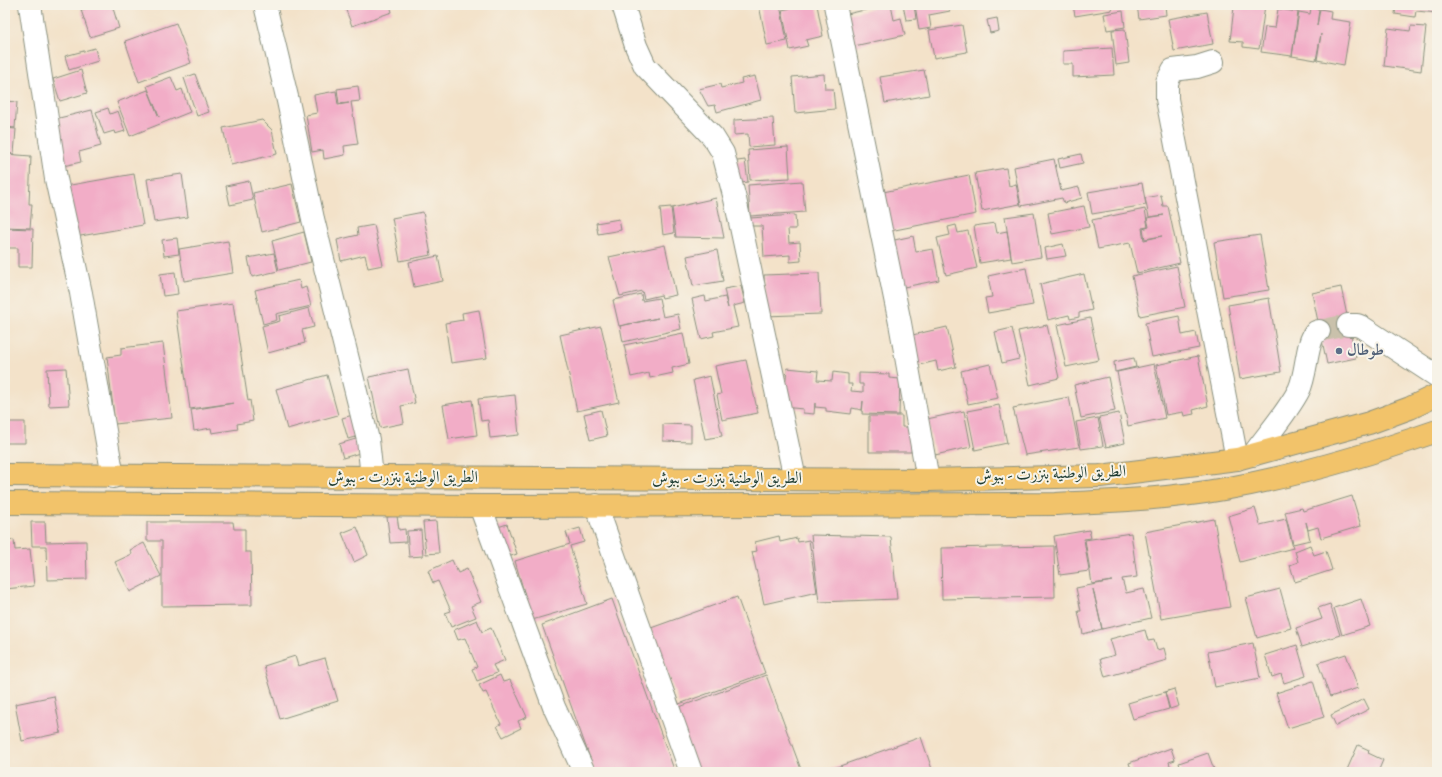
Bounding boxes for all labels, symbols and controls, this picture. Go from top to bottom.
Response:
place label: طوطال [1347,340,1384,363]
marker: طوطال [1334,346,1344,356]
street label: الطريق الوطنية بنزرت - ببوش [976,461,1126,489]
street label: الطريق الوطنية بنزرت - ببوش [328,467,478,490]
street label: الطريق الوطنية بنزرت - ببوش [652,468,802,491]

